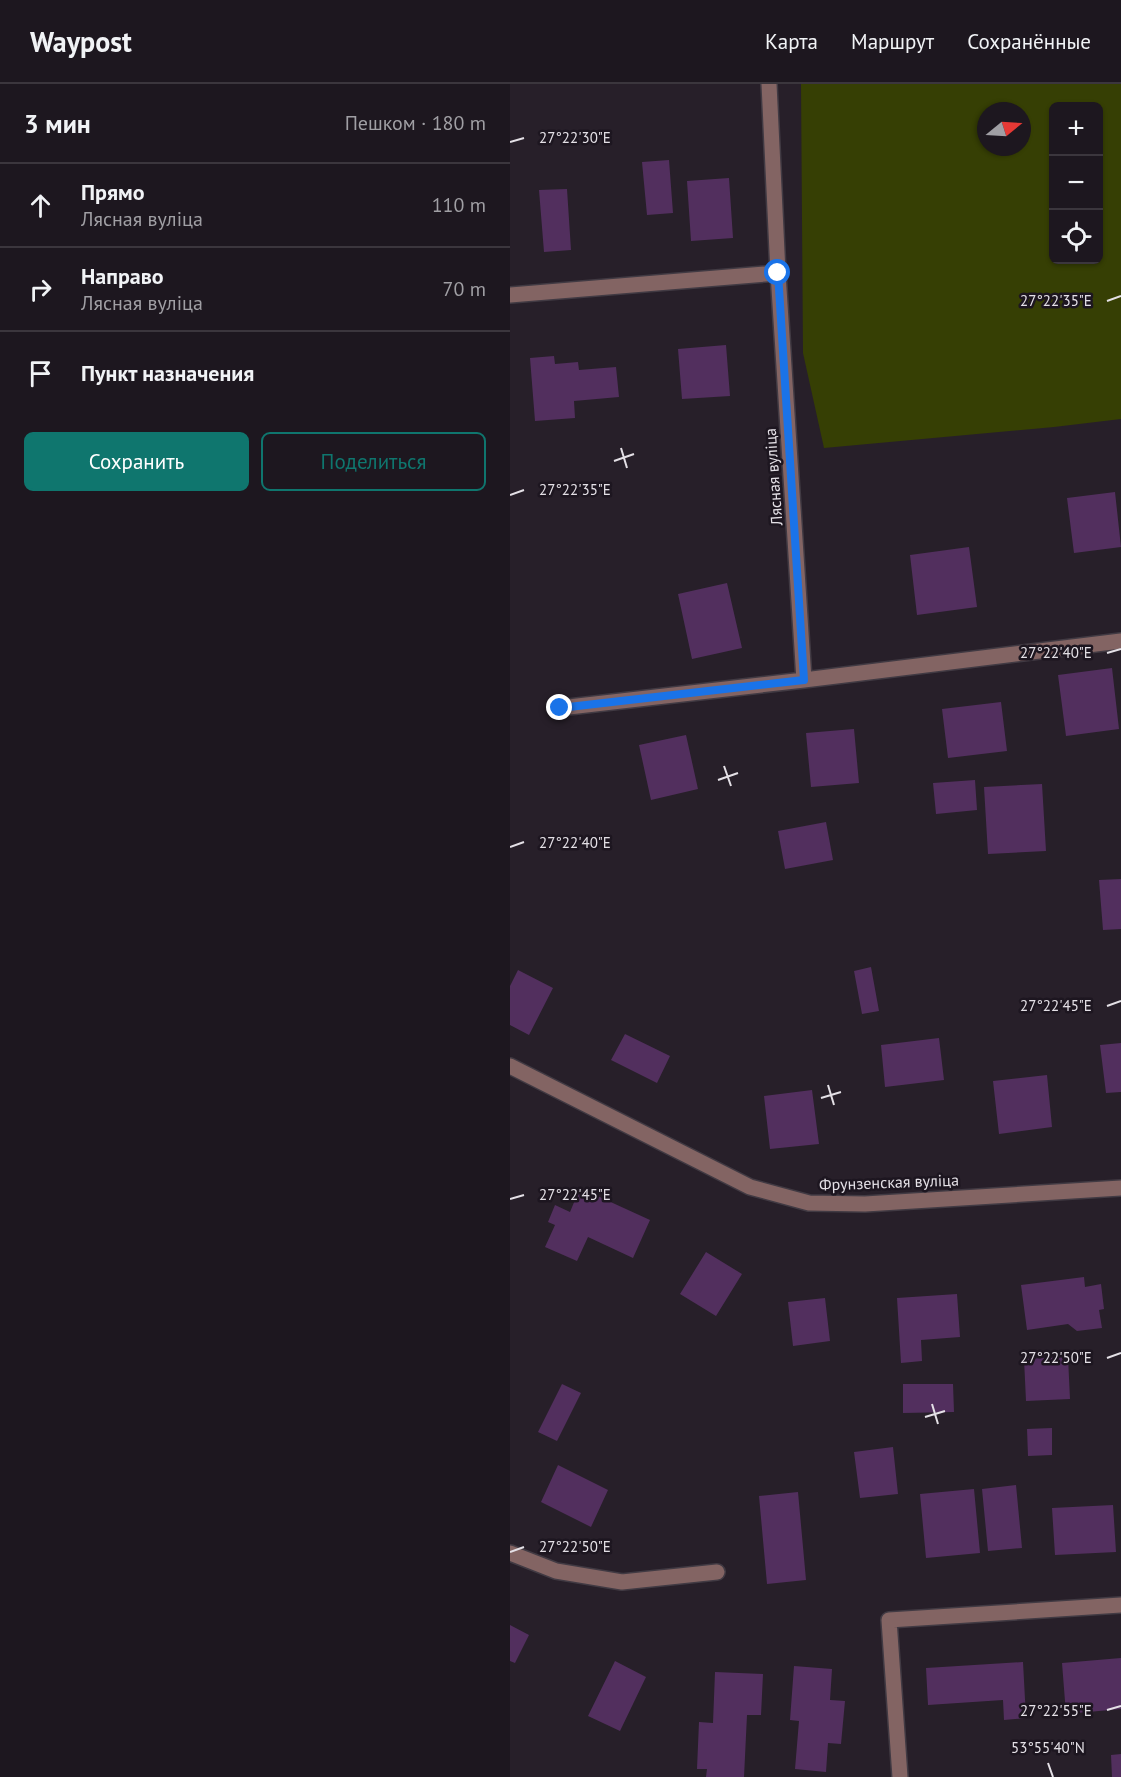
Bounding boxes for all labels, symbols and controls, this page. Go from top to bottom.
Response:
text: Waypost [30,23,132,60]
text: Карта [765,28,818,55]
text: Маршрут [851,28,934,55]
text: Сохранённые [967,28,1091,55]
north arrow [977,102,1031,156]
map controls [1049,102,1103,264]
button: + [1049,102,1103,156]
text: 3 мин [24,107,91,140]
text: Пешком · 180 m [345,110,486,136]
text: 27°22'30"E [539,128,611,147]
button: − [1049,156,1103,210]
text: Прямо [81,178,144,206]
icon: ahead [24,189,57,222]
text: 110 m [432,192,486,218]
text: Лясная вуліца [81,206,203,232]
button: locate [1049,210,1103,264]
route start [764,259,790,285]
text: Направо [81,262,164,290]
icon: right [24,273,57,306]
text: 70 m [443,276,486,302]
text: Лясная вуліца [81,290,203,316]
text: 27°22'35"E [1020,291,1092,310]
icon: arrive [24,357,57,390]
text: Пункт назначения [81,359,254,387]
street label: Лясная вуліца [760,428,786,527]
button: Сохранить [24,432,249,491]
button: Поделиться [261,432,486,491]
text: 27°22'35"E [539,480,611,499]
text: 27°22'40"E [1020,643,1092,662]
route end [546,694,572,720]
text: 27°22'40"E [539,833,611,852]
text: 27°22'45"E [1020,996,1092,1015]
street label: Фрунзенская вуліца [819,1170,959,1194]
text: 27°22'45"E [539,1185,611,1204]
text: 27°22'50"E [1020,1348,1092,1367]
text: 27°22'50"E [539,1537,611,1556]
text: 27°22'55"E [1020,1701,1092,1720]
text: 53°55'40"N [1011,1738,1085,1757]

